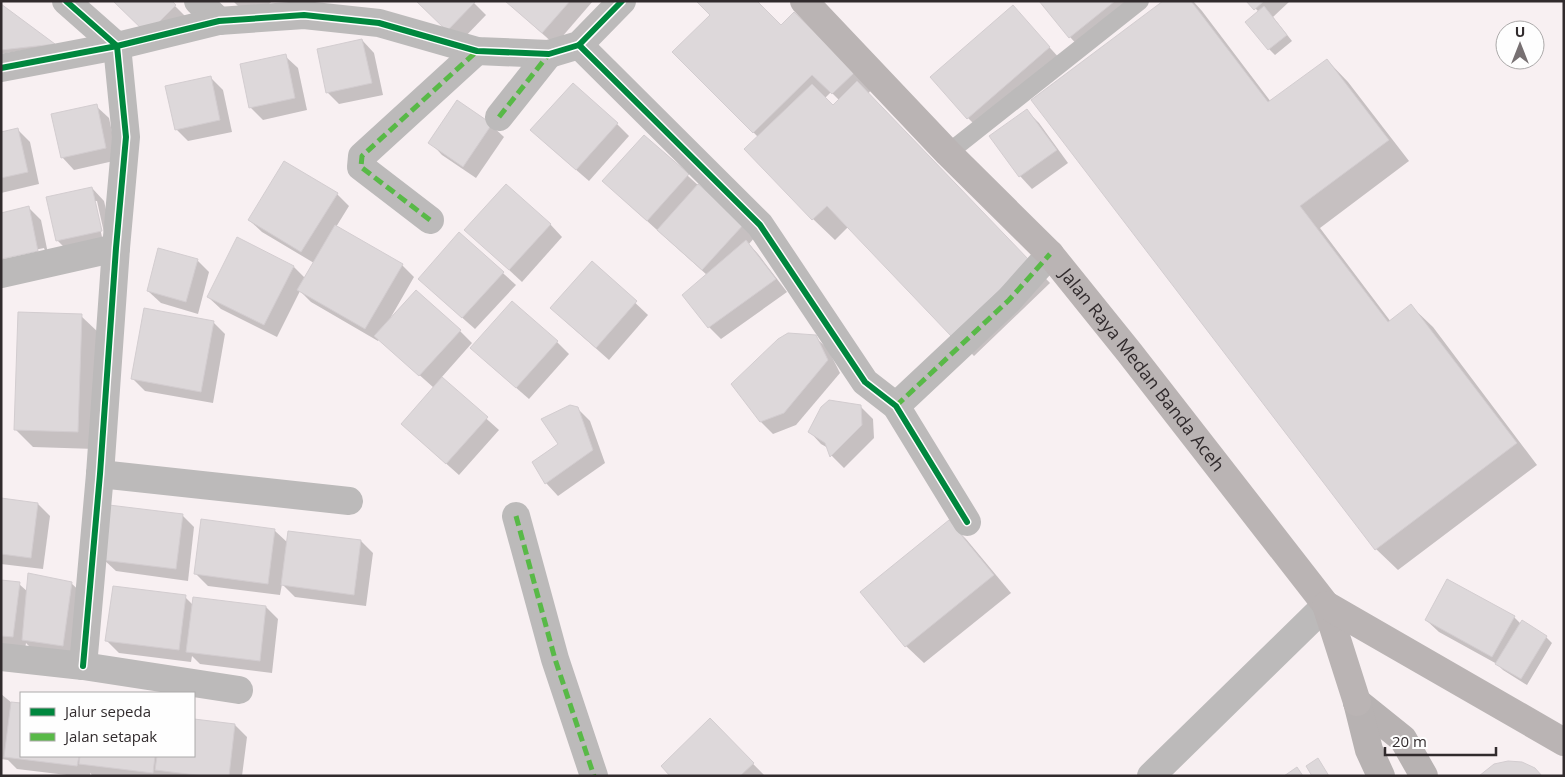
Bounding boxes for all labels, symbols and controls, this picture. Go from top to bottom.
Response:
north arrow [1495,20,1545,70]
text: U [1515,22,1525,41]
street label: Jalan Raya Medan Banda Aceh [1054,261,1231,476]
legend [20,692,195,757]
text: Jalur sepeda [63,701,151,721]
scale bar [1385,724,1496,756]
text: Jalan setapak [63,726,157,746]
text: 20 m [1392,731,1427,751]

